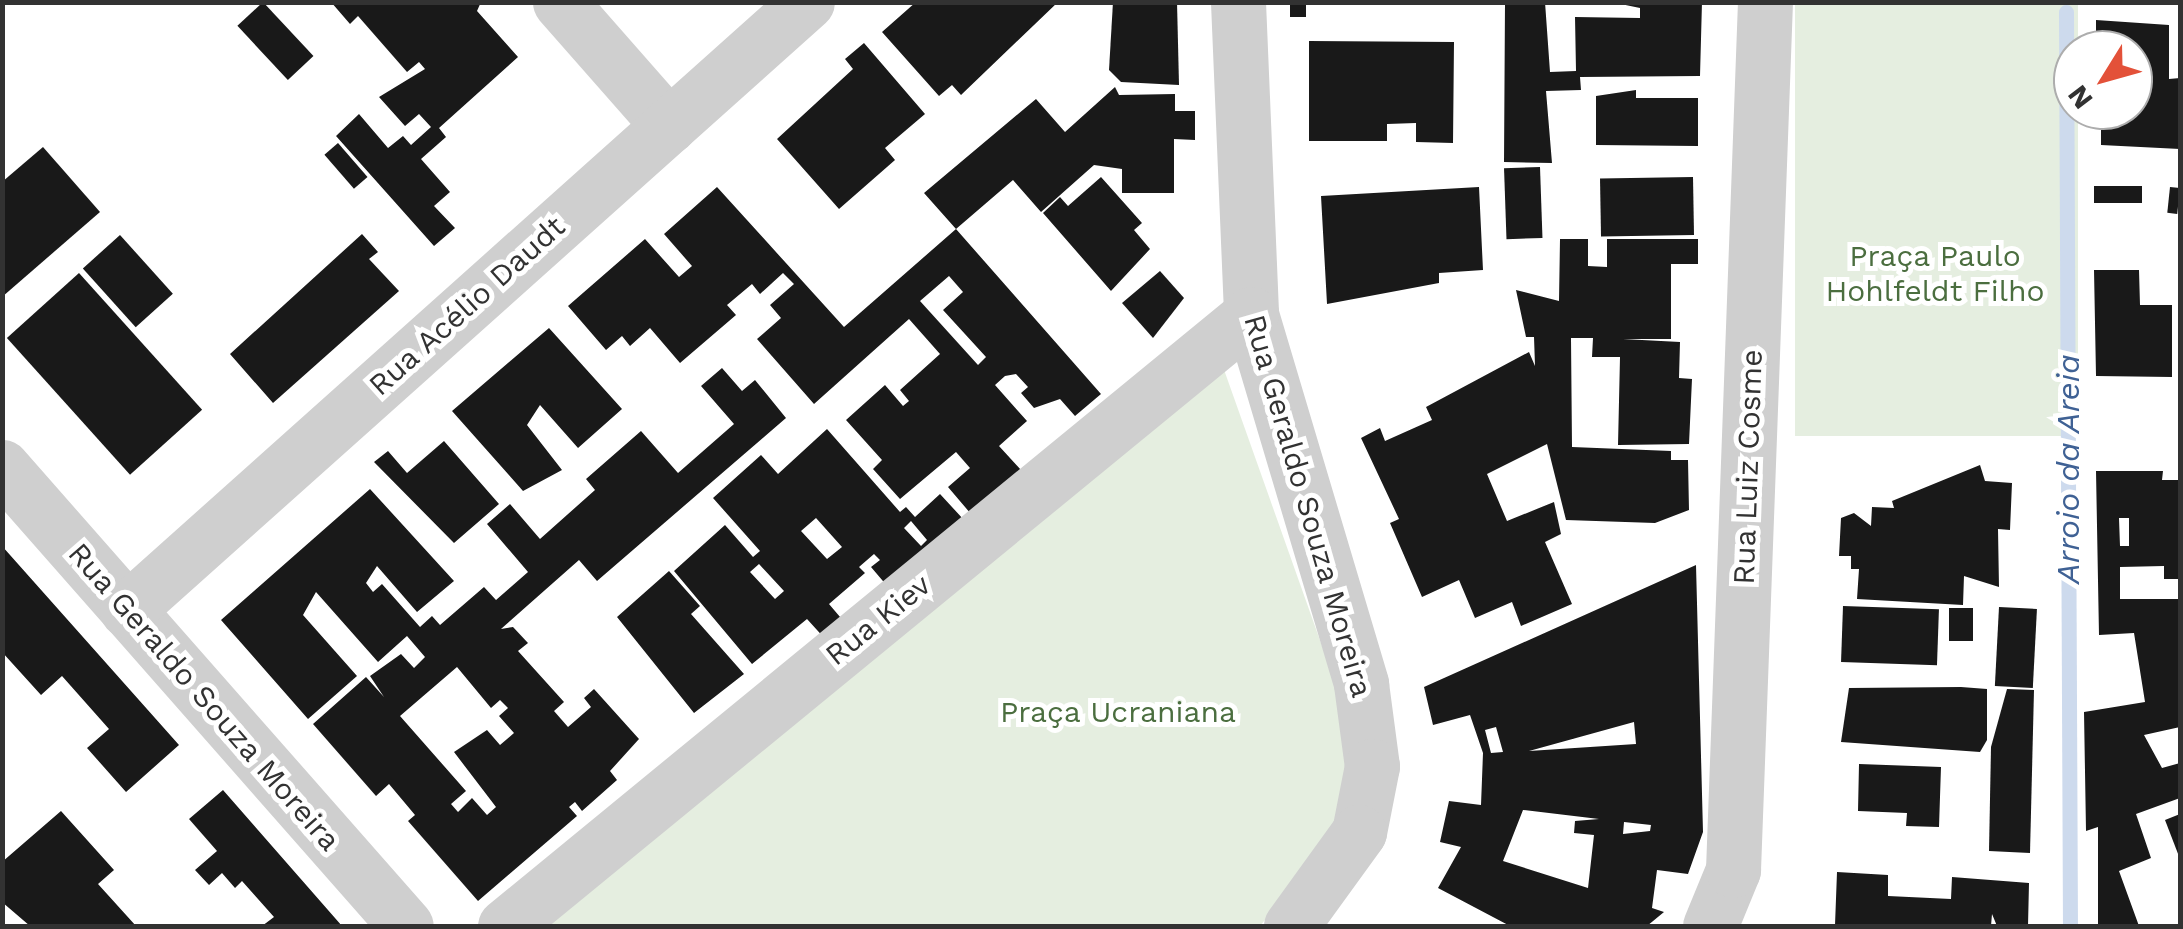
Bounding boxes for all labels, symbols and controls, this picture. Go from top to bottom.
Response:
north arrow [2053,30,2153,130]
text: N [2061,79,2100,115]
street label: Rua Acélio Daudt [361,208,573,404]
park label: Praça Paulo Hohlfeldt Filho [1825,238,2045,308]
street label: Rua Geraldo Souza Moreira [1236,310,1380,702]
street label: Rua Luiz Cosme [1726,348,1770,586]
water label: Arroio da Areia [2049,354,2087,584]
street label: Rua Geraldo Souza Moreira [60,535,348,859]
street label: Rua Kiev [818,567,938,673]
park label: Praça Ucraniana [1000,694,1236,730]

